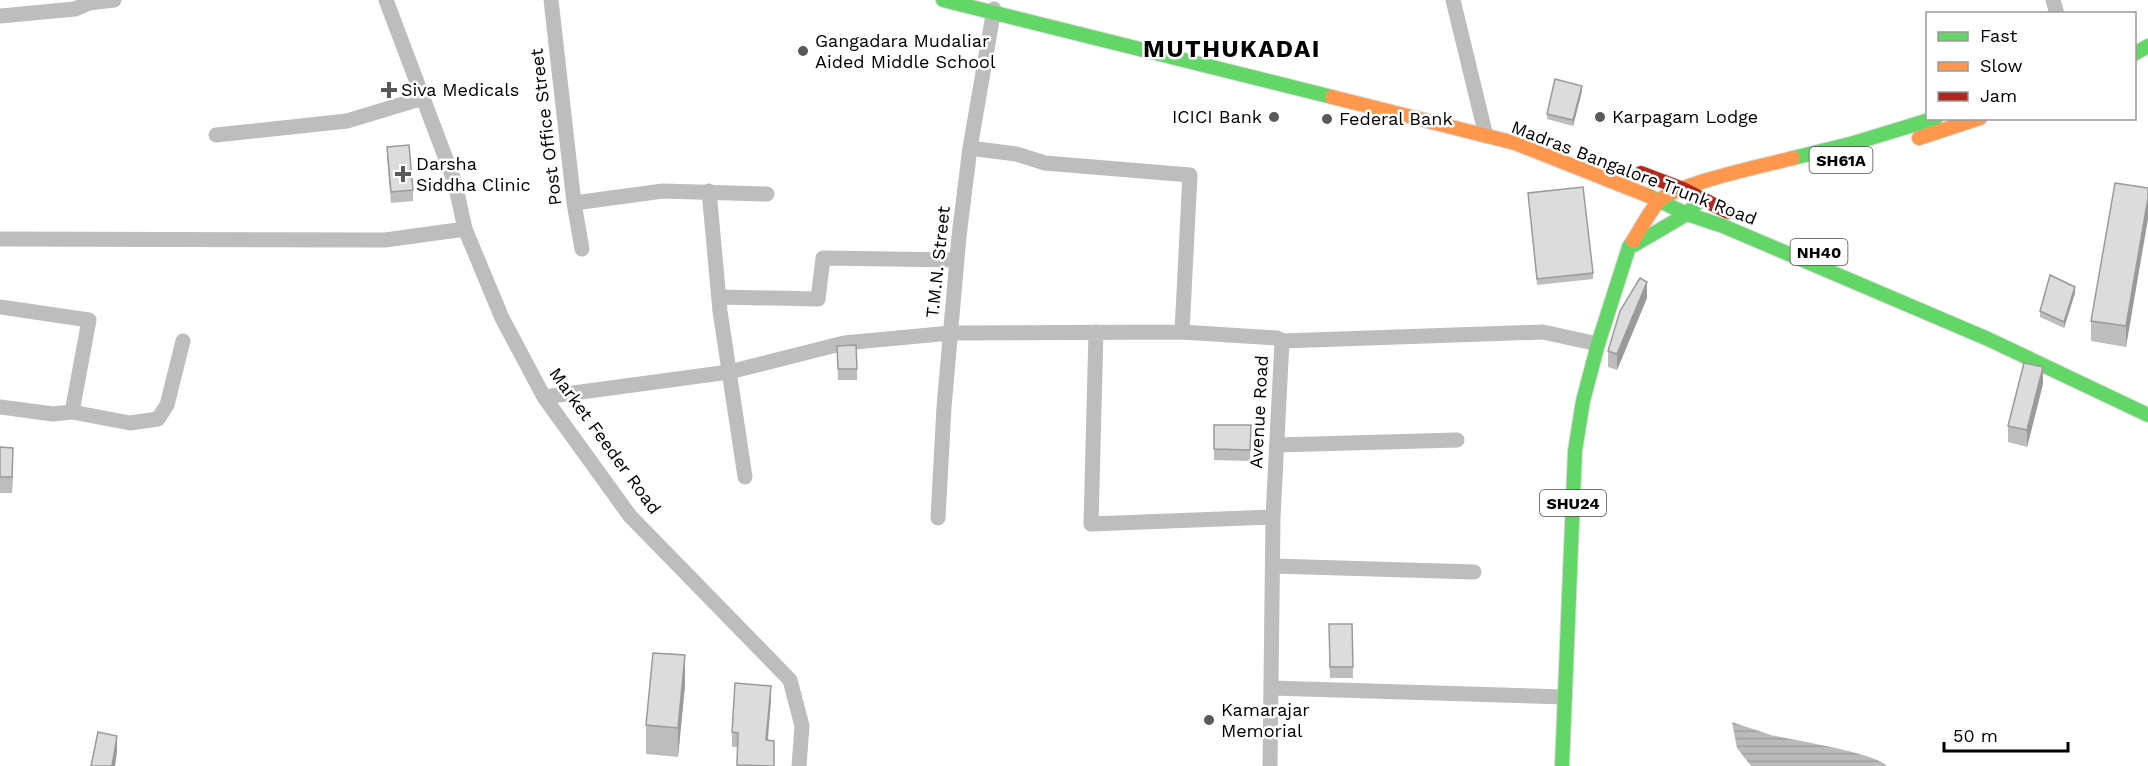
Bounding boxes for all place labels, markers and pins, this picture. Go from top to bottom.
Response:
place label: Gangadara Mudaliar Aided Middle School [815,30,996,72]
marker: Gangadara Mudaliar Aided Middle School [796,44,810,58]
place label: Siva Medicals [401,79,519,100]
marker: Siva Medicals [382,83,396,97]
place label: ICICI Bank [1172,106,1262,127]
place label: Karpagam Lodge [1612,106,1758,127]
place label: Federal Bank [1339,108,1453,129]
marker: ICICI Bank [1267,110,1281,124]
marker: Karpagam Lodge [1593,110,1607,124]
marker: Federal Bank [1320,112,1334,126]
place label: Darsha Siddha Clinic [416,153,531,195]
marker: Darsha Siddha Clinic [394,165,412,183]
place label: Kamarajar Memorial [1221,699,1310,741]
marker: Kamarajar Memorial [1202,713,1216,727]

